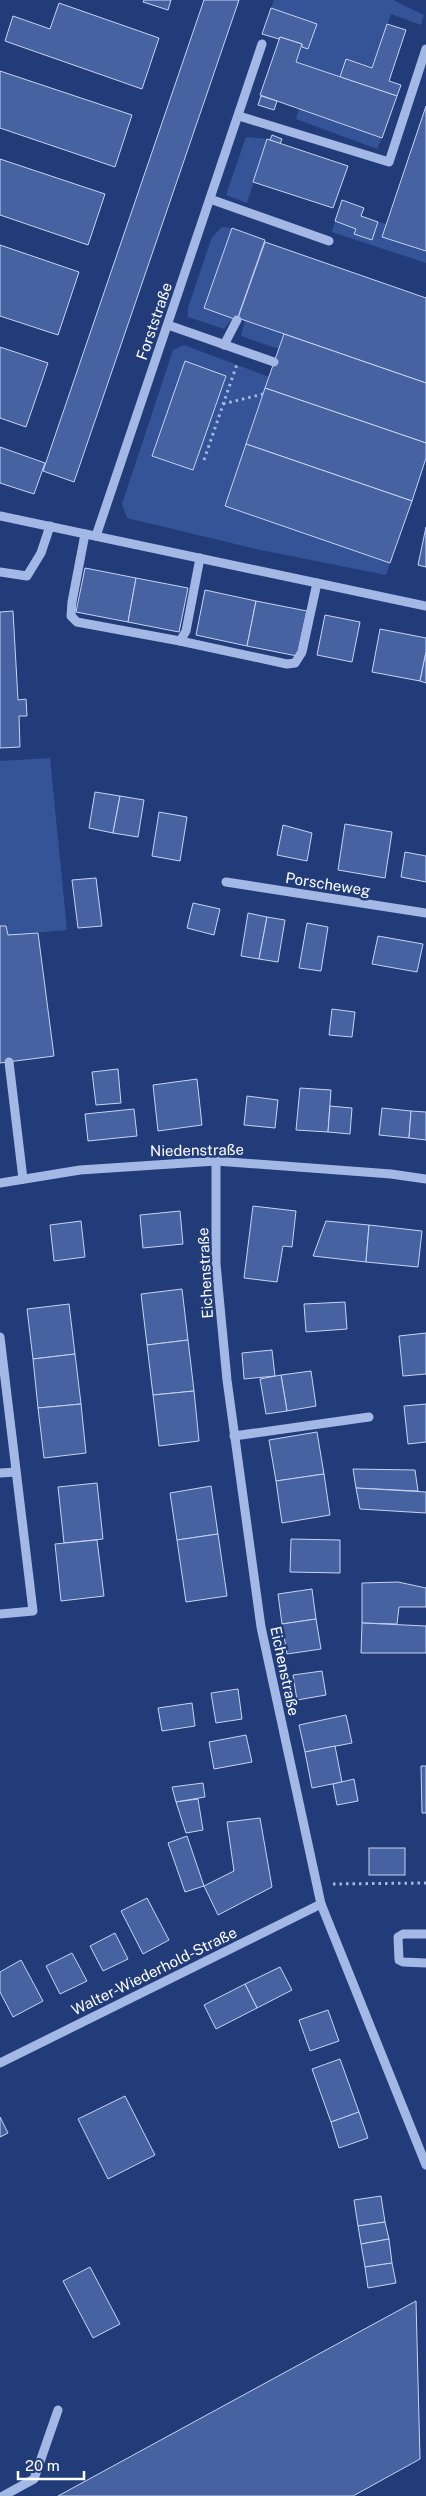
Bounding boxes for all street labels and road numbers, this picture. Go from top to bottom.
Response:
street label: Forststraße [133,280,175,362]
street label: Porscheweg [284,869,372,899]
street label: Niedenstraße [150,1141,244,1159]
street label: Eichenstraße [194,1227,216,1319]
street label: Eichenstraße [267,1625,303,1717]
street label: Walter-Wiederhold-Straße [69,1923,239,2019]

